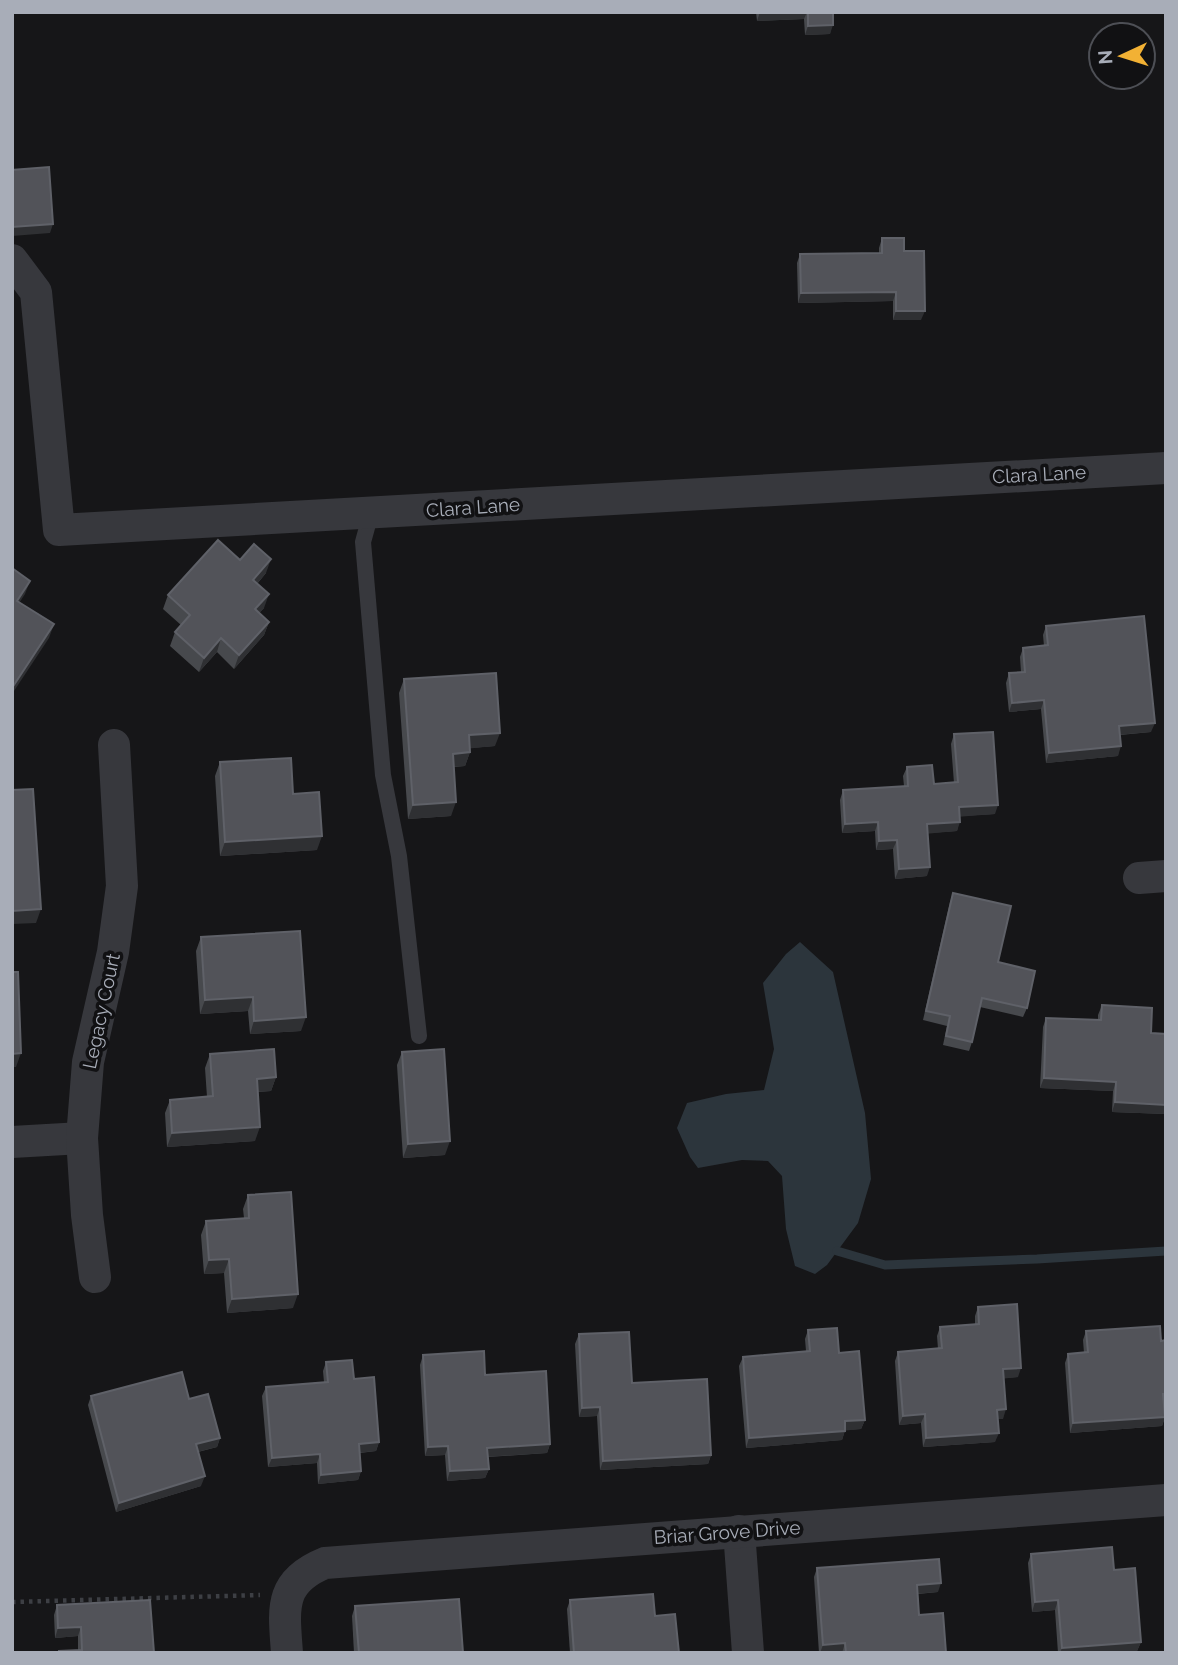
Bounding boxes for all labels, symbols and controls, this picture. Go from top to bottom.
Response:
north arrow [1087,21,1157,91]
text: N [1094,49,1117,65]
street label: Clara Lane [991,461,1087,487]
street label: Clara Lane [425,493,521,521]
street label: Legacy Court [78,951,124,1071]
street label: Briar Grove Drive [653,1516,801,1548]

